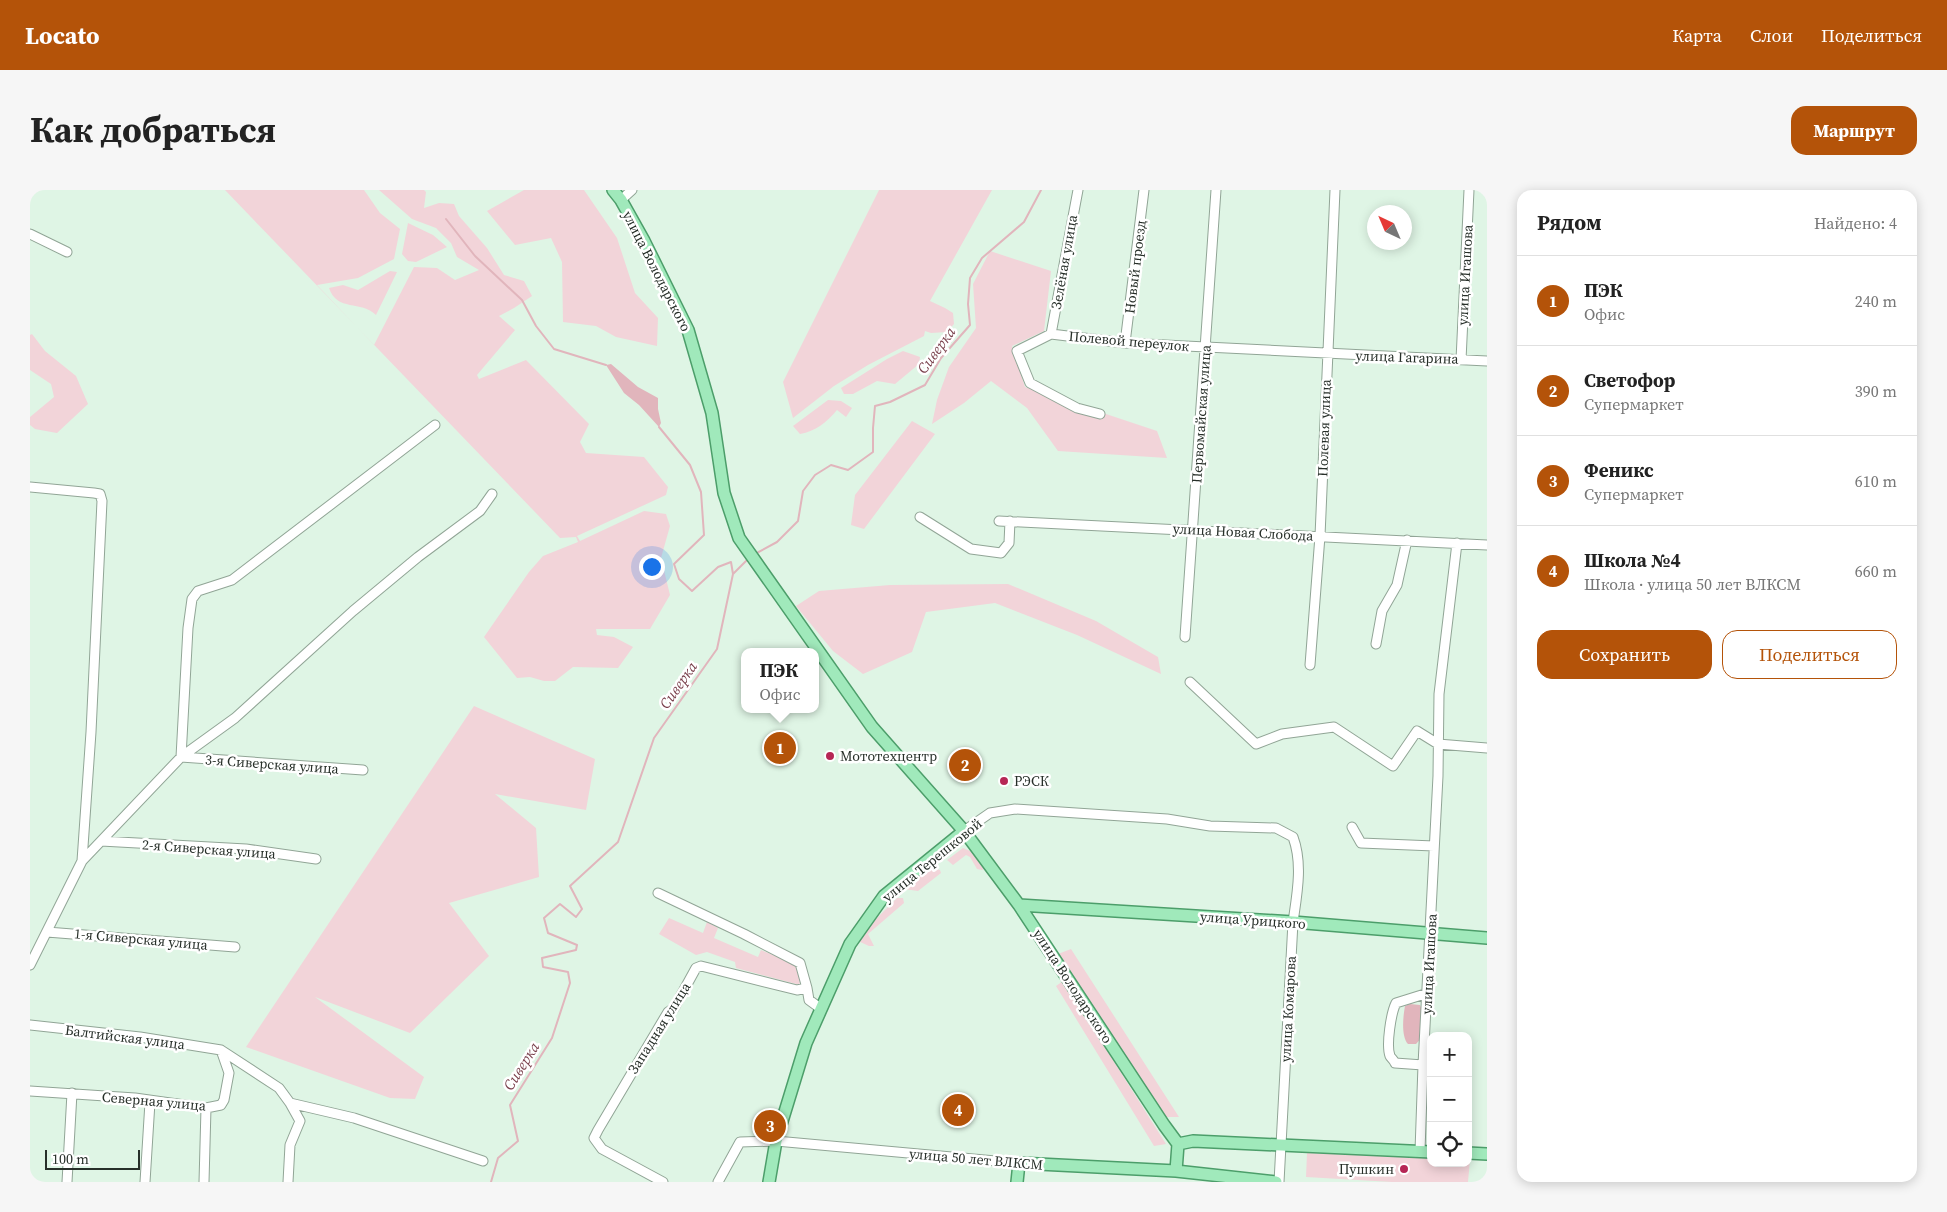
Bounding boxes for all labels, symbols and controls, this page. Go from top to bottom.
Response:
text: Locato [25,19,100,52]
text: Карта [1672,23,1722,48]
text: Слои [1750,23,1793,48]
text: Поделиться [1821,23,1922,48]
text: Как добраться [30,106,276,154]
button: Маршрут [1791,106,1917,155]
north arrow [1367,205,1412,250]
street label: улица Володарского [618,207,696,335]
text: Рядом [1537,208,1602,237]
street label: Зелёная улица [1046,212,1082,311]
text: Найдено: 4 [1814,212,1897,234]
street label: Новый проезд [1119,219,1151,315]
street label: улица Игашова [1452,223,1478,326]
text: ПЭК [1584,277,1623,303]
text: 1 [1549,290,1557,312]
text: 240 m [1855,290,1897,312]
text: Офис [1584,303,1625,325]
water label: Сиверка [912,322,960,378]
street label: Полевой переулок [1068,326,1190,356]
street label: Первомайская улица [1186,343,1216,484]
street label: улица Гагарина [1355,345,1460,369]
text: Светофор [1584,367,1675,393]
street label: Полевая улица [1312,378,1336,477]
text: 2 [1549,380,1557,402]
text: 390 m [1855,380,1897,402]
text: Супермаркет [1584,393,1684,415]
text: Феникс [1584,457,1654,483]
text: 3 [1549,470,1557,492]
text: 610 m [1855,470,1897,492]
text: Супермаркет [1584,483,1684,505]
street label: улица Новая Слобода [1172,518,1315,546]
text: Школа №4 [1584,547,1681,573]
your location [639,554,665,580]
text: 4 [1549,560,1557,582]
text: 660 m [1855,560,1897,582]
text: Школа · улица 50 лет ВЛКСМ [1584,573,1801,595]
button: Сохранить [1537,630,1712,679]
button: Поделиться [1722,630,1897,679]
popup [741,648,819,713]
water label: Сиверка [654,657,702,713]
text: ПЭК [759,657,798,683]
text: Офис [759,683,801,705]
pin: 1 [764,729,796,767]
place label: Мототехцентр [840,746,937,766]
pin: 2 [949,746,981,784]
street label: 3-я Сиверская улица [204,749,340,779]
marker: Мототехцентр [824,750,836,762]
place label: РЭСК [1014,771,1050,791]
marker: РЭСК [998,775,1010,787]
street label: улица Терешковой [878,813,986,907]
street label: 2-я Сиверская улица [141,834,277,864]
street label: улица Урицкого [1199,906,1307,934]
street label: улица Игашова [1416,912,1442,1015]
street label: 1-я Сиверская улица [73,923,209,955]
street label: улица Володарского [1028,925,1118,1048]
street label: улица Комарова [1275,954,1301,1063]
street label: Западная улица [623,978,696,1078]
street label: Балтийская улица [64,1020,187,1054]
map controls [1427,1032,1472,1167]
button: + [1427,1032,1472,1077]
water label: Сиверка [498,1038,544,1094]
button: − [1427,1077,1472,1122]
street label: Северная улица [101,1086,208,1116]
pin: 4 [942,1091,974,1129]
pin: 3 [754,1107,786,1145]
button: locate [1427,1122,1472,1167]
street label: улица 50 лет ВЛКСМ [908,1143,1044,1175]
scale bar [45,1147,140,1170]
text: 100 m [52,1149,89,1169]
place label: Пушкин [1339,1159,1394,1179]
marker: Пушкин [1398,1163,1410,1175]

